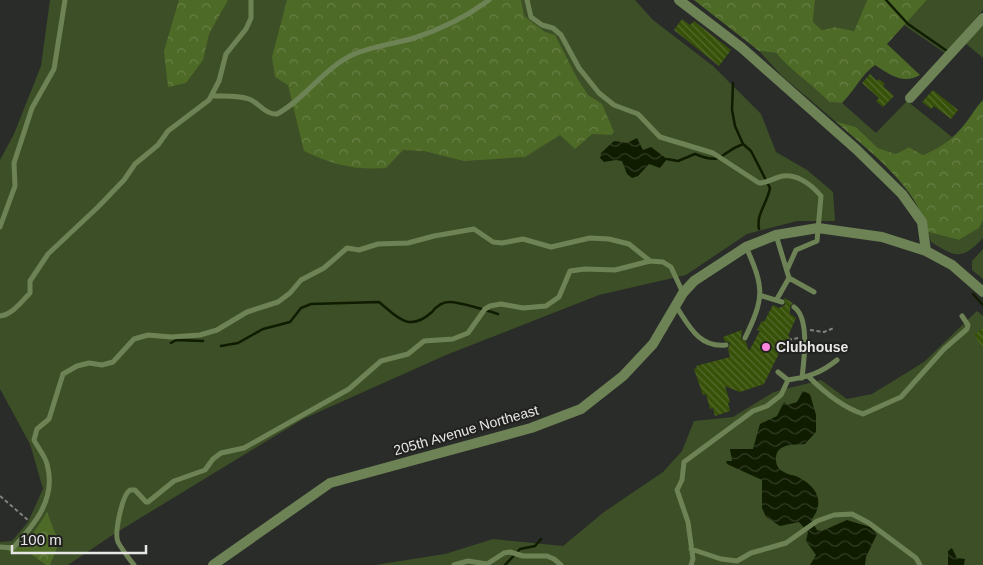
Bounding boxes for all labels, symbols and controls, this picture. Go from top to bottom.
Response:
place label: Clubhouse [776,339,849,355]
marker: Clubhouse [760,341,772,353]
street label: 205th Avenue Northeast [392,402,540,458]
scale bar [12,522,146,554]
text: 100 m [20,531,62,548]

